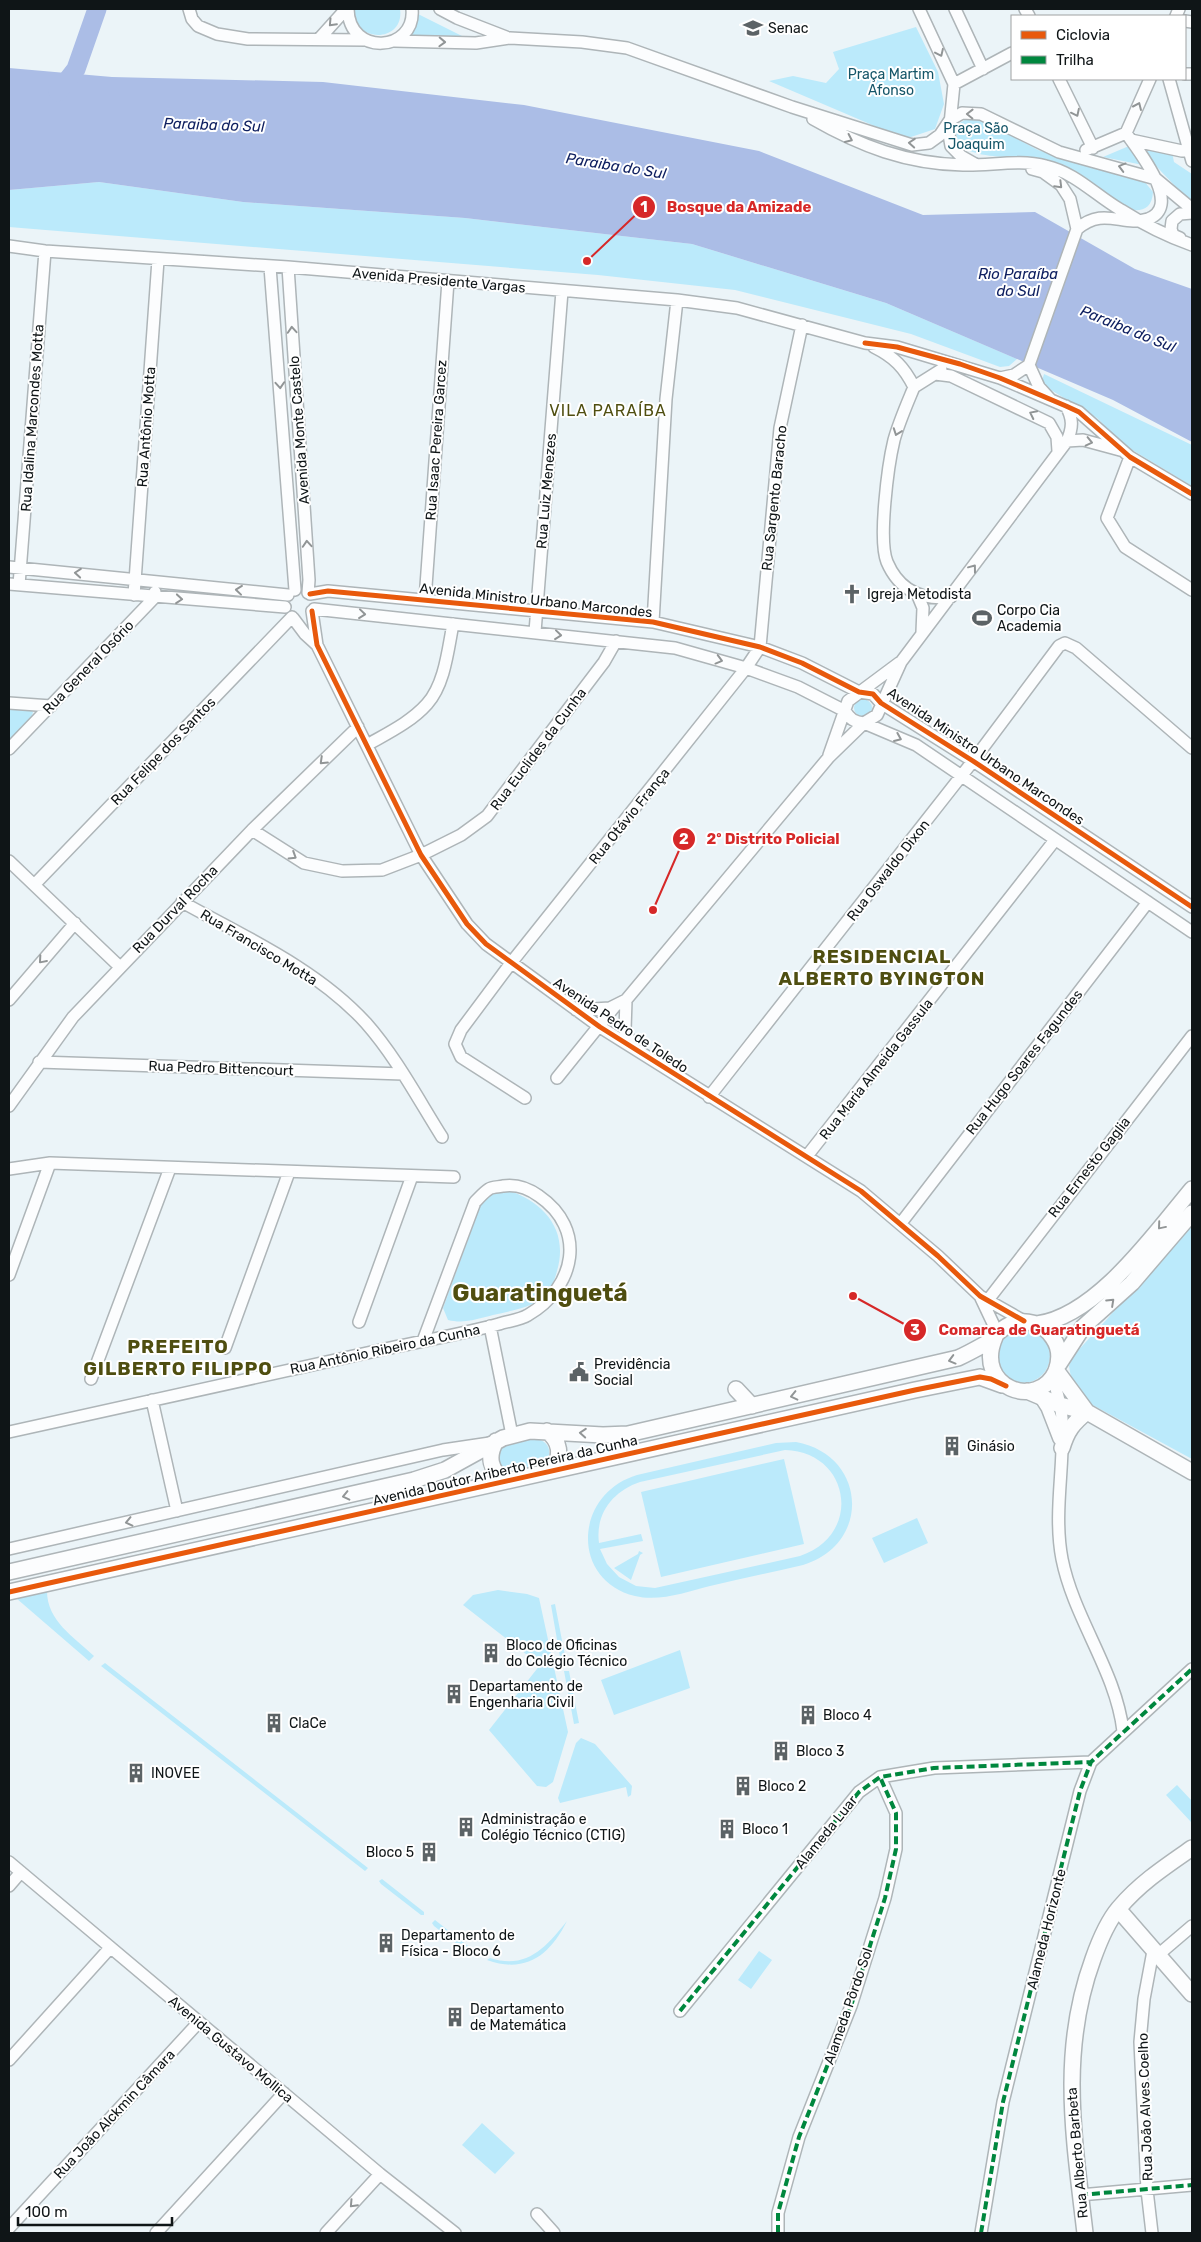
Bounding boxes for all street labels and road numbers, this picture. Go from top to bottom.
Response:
street label: Avenida Presidente Vargas [352,264,526,297]
street label: Rua Idalina Marcondes Motta [17,324,48,512]
street label: Avenida Monte Castelo [286,355,313,505]
street label: Rua Isaac Pereira Garcez [422,359,451,521]
street label: Rua Antônio Motta [134,366,159,488]
street label: Rua Sargento Baracho [758,424,791,572]
street label: Rua Luiz Menezes [533,432,560,550]
street label: Avenida Ministro Urbano Marcondes [419,580,653,621]
street label: Rua General Osório [39,617,137,718]
street label: Avenida Ministro Urbano Marcondes [884,684,1087,829]
street label: Rua Euclides da Cunha [487,685,590,814]
street label: Rua Felipe dos Santos [107,694,219,809]
street label: Rua Otávio França [585,765,673,868]
street label: Rua Oswaldo Dixon [844,816,933,924]
street label: Rua Durval Rocha [129,862,222,957]
street label: Rua Francisco Motta [197,906,320,989]
street label: Avenida Pedro de Toledo [550,974,691,1077]
street label: Rua Hugo Soares Fagundes [963,986,1086,1138]
street label: Rua Maria Almeida Gassula [816,995,937,1143]
street label: Rua Pedro Bittencourt [148,1057,294,1080]
street label: Rua Ernesto Gaglia [1045,1114,1134,1221]
street label: Rua Antônio Ribeiro da Cunha [289,1321,482,1378]
street label: Avenida Doutor Ariberto Pereira da Cunha [371,1432,639,1509]
street label: Alameda Luar [792,1792,862,1872]
street label: Alameda Horizonte [1023,1867,1070,1991]
street label: Alameda Pôrdo Sol [821,1946,876,2067]
street label: Avenida Gustavo Mollica [165,1992,296,2107]
street label: Rua João Alves Coelho [1134,2033,1157,2181]
street label: Rua João Alckmin Câmara [50,2046,179,2182]
street label: Rua Alberto Barbeta [1063,2087,1092,2219]

